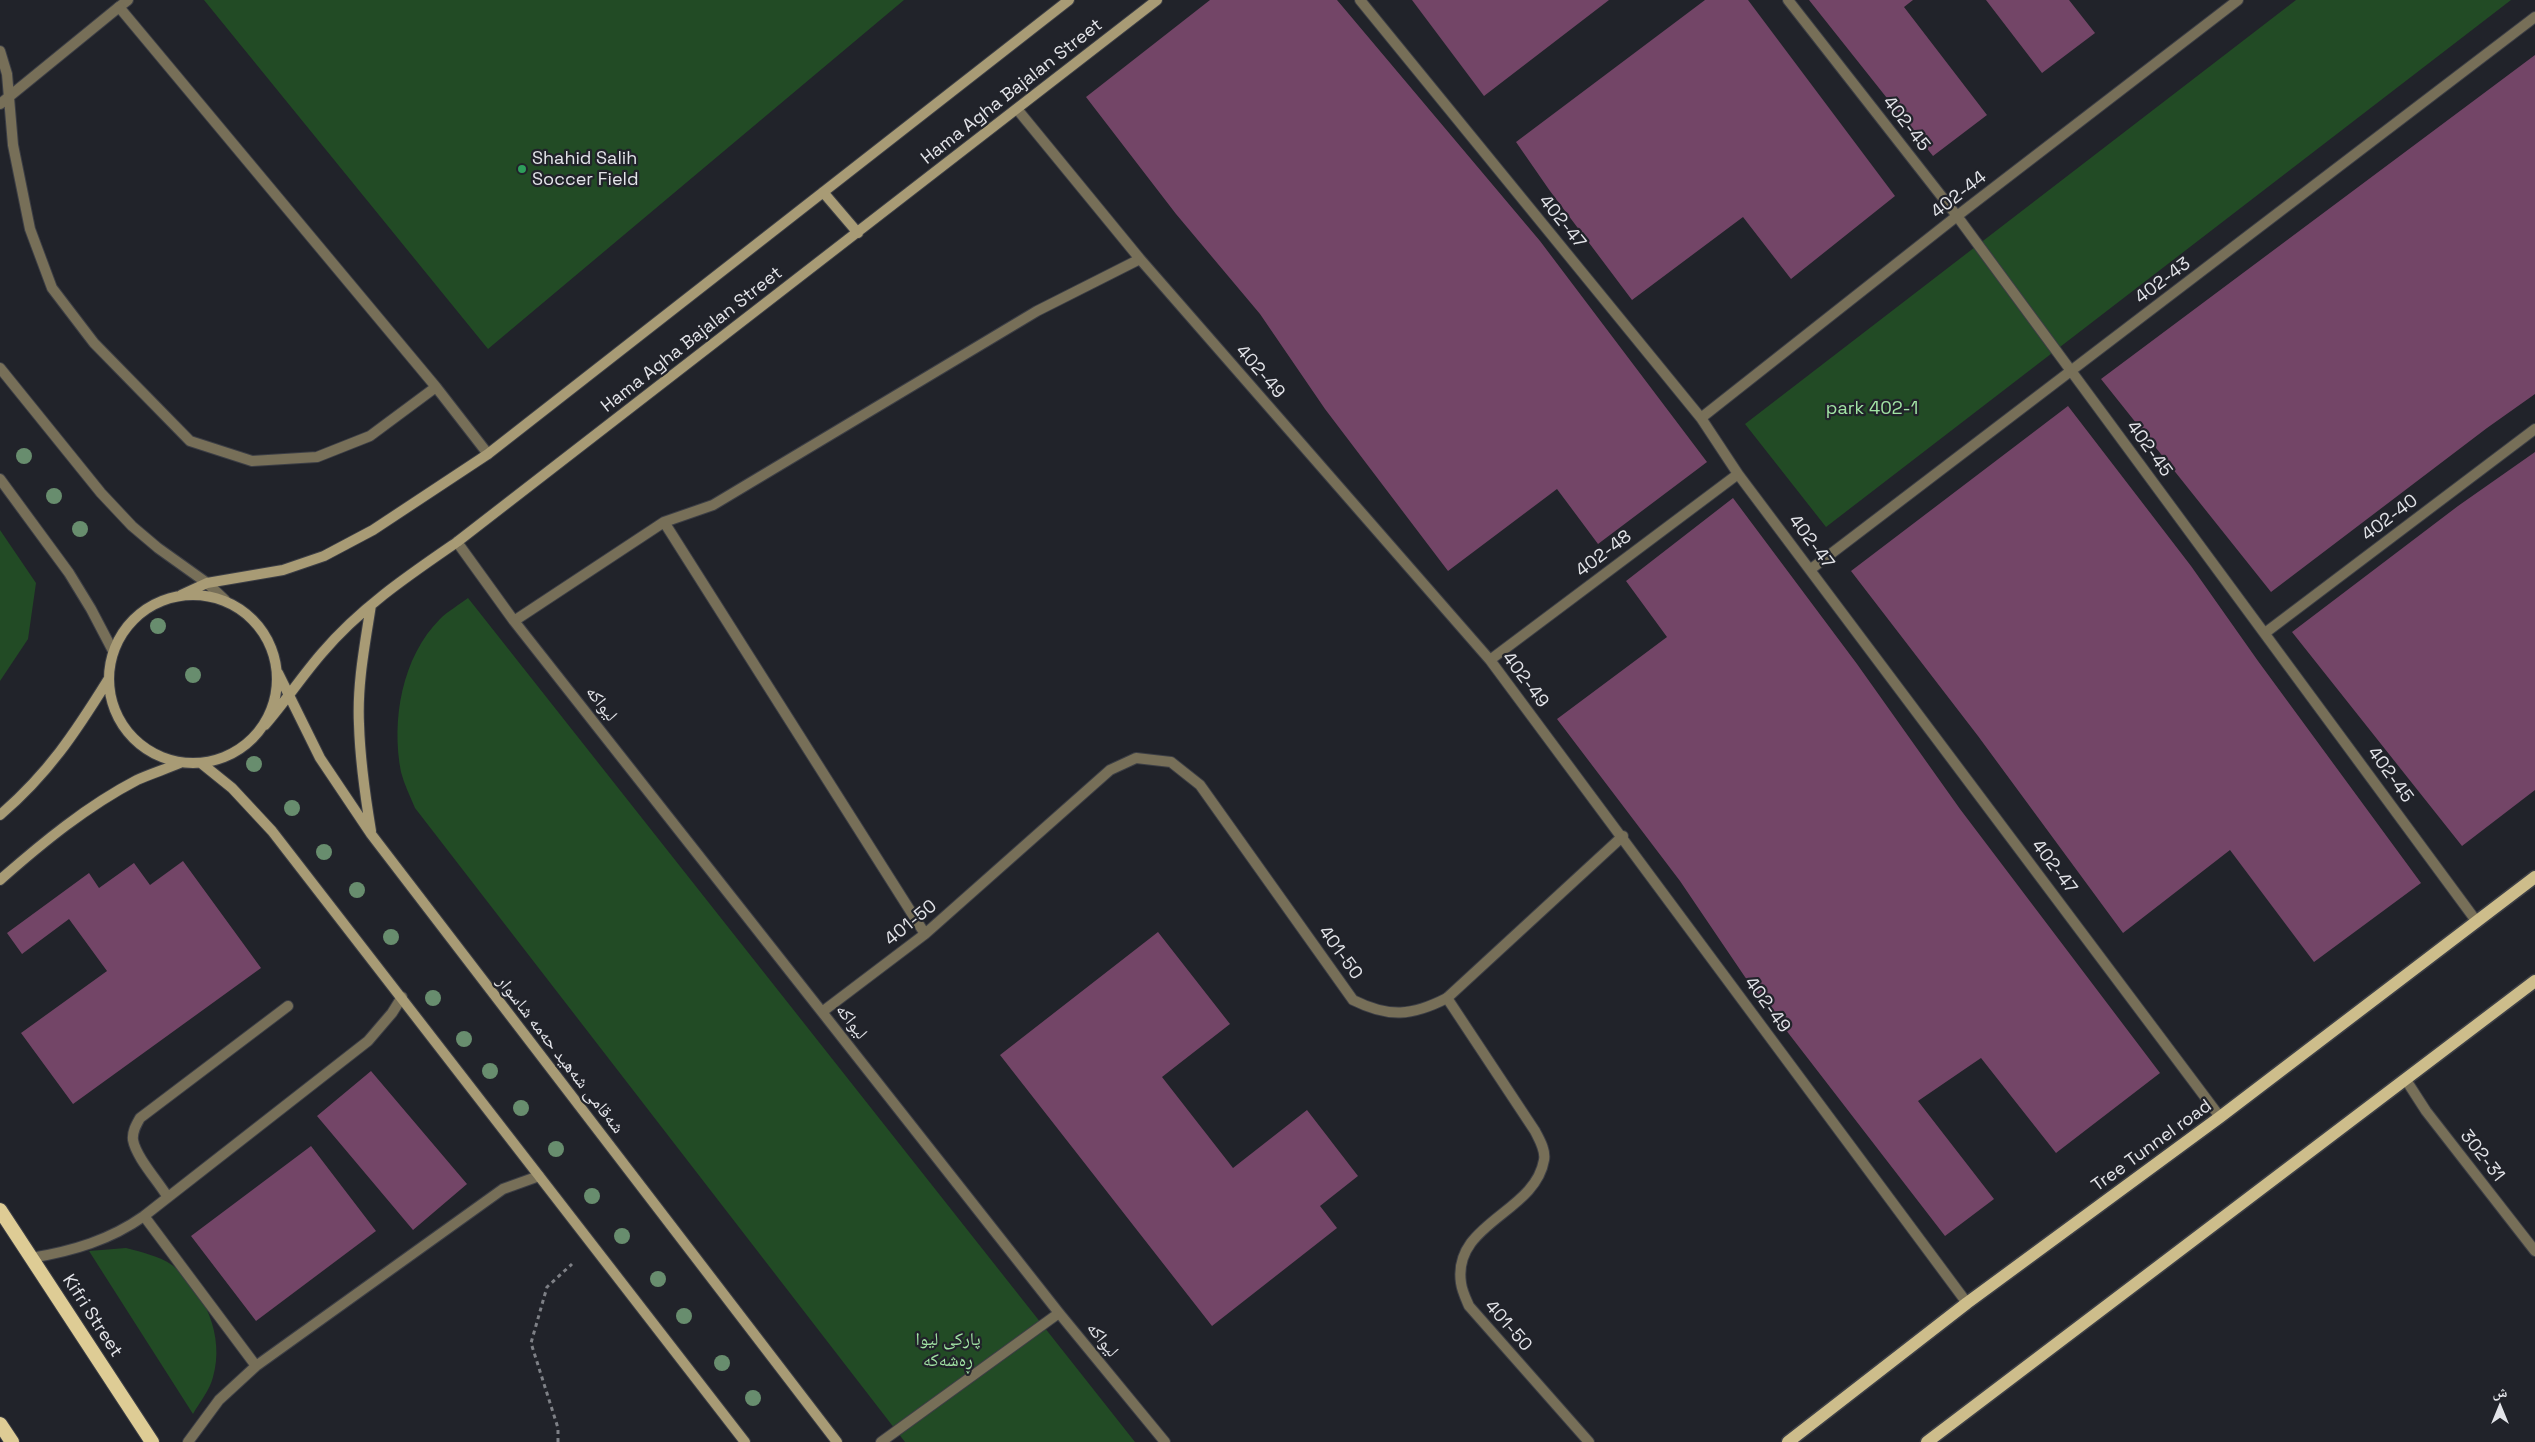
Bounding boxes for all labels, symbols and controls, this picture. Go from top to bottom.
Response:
street label: Hama Agha Bajalan Street [917,15,1107,169]
street label: 402-45 [1878,92,1934,156]
place label: Shahid Salih Soccer Field [532,148,639,190]
marker: Shahid Salih Soccer Field [516,163,528,175]
street label: 402-44 [1927,167,1991,223]
street label: 402-47 [1534,191,1590,253]
street label: 402-43 [2131,253,2195,309]
street label: Hama Agha Bajalan Street [597,263,787,417]
street label: 402-49 [1231,341,1289,403]
park label: park 402-1 [1826,398,1918,420]
street label: 402-45 [2122,417,2176,481]
street label: 402-40 [2358,490,2422,546]
street label: 402-47 [1784,511,1838,573]
street label: 402-48 [1572,526,1636,582]
street label: 402-49 [1497,648,1553,712]
street label: لیواکە [581,682,621,726]
street label: 402-45 [2363,743,2417,807]
street label: 402-47 [2027,836,2081,898]
street label: 401-50 [881,895,941,951]
street label: 401-50 [1313,922,1367,984]
street label: شەقامی شەهید حەمە شاسوار [492,972,628,1138]
street label: 402-49 [1739,973,1795,1037]
street label: لیواکە [831,1000,871,1044]
street label: Tree Tunnel road [2088,1095,2216,1197]
street label: 302-31 [2455,1126,2509,1186]
street label: Kifri Street [57,1271,127,1361]
street label: 401-50 [1480,1296,1536,1356]
street label: لیواکە [1081,1318,1123,1362]
park label: پارکی لیوا ڕەشەکە [915,1329,981,1372]
north arrow [2475,1382,2525,1432]
text: ش [2493,1383,2507,1401]

